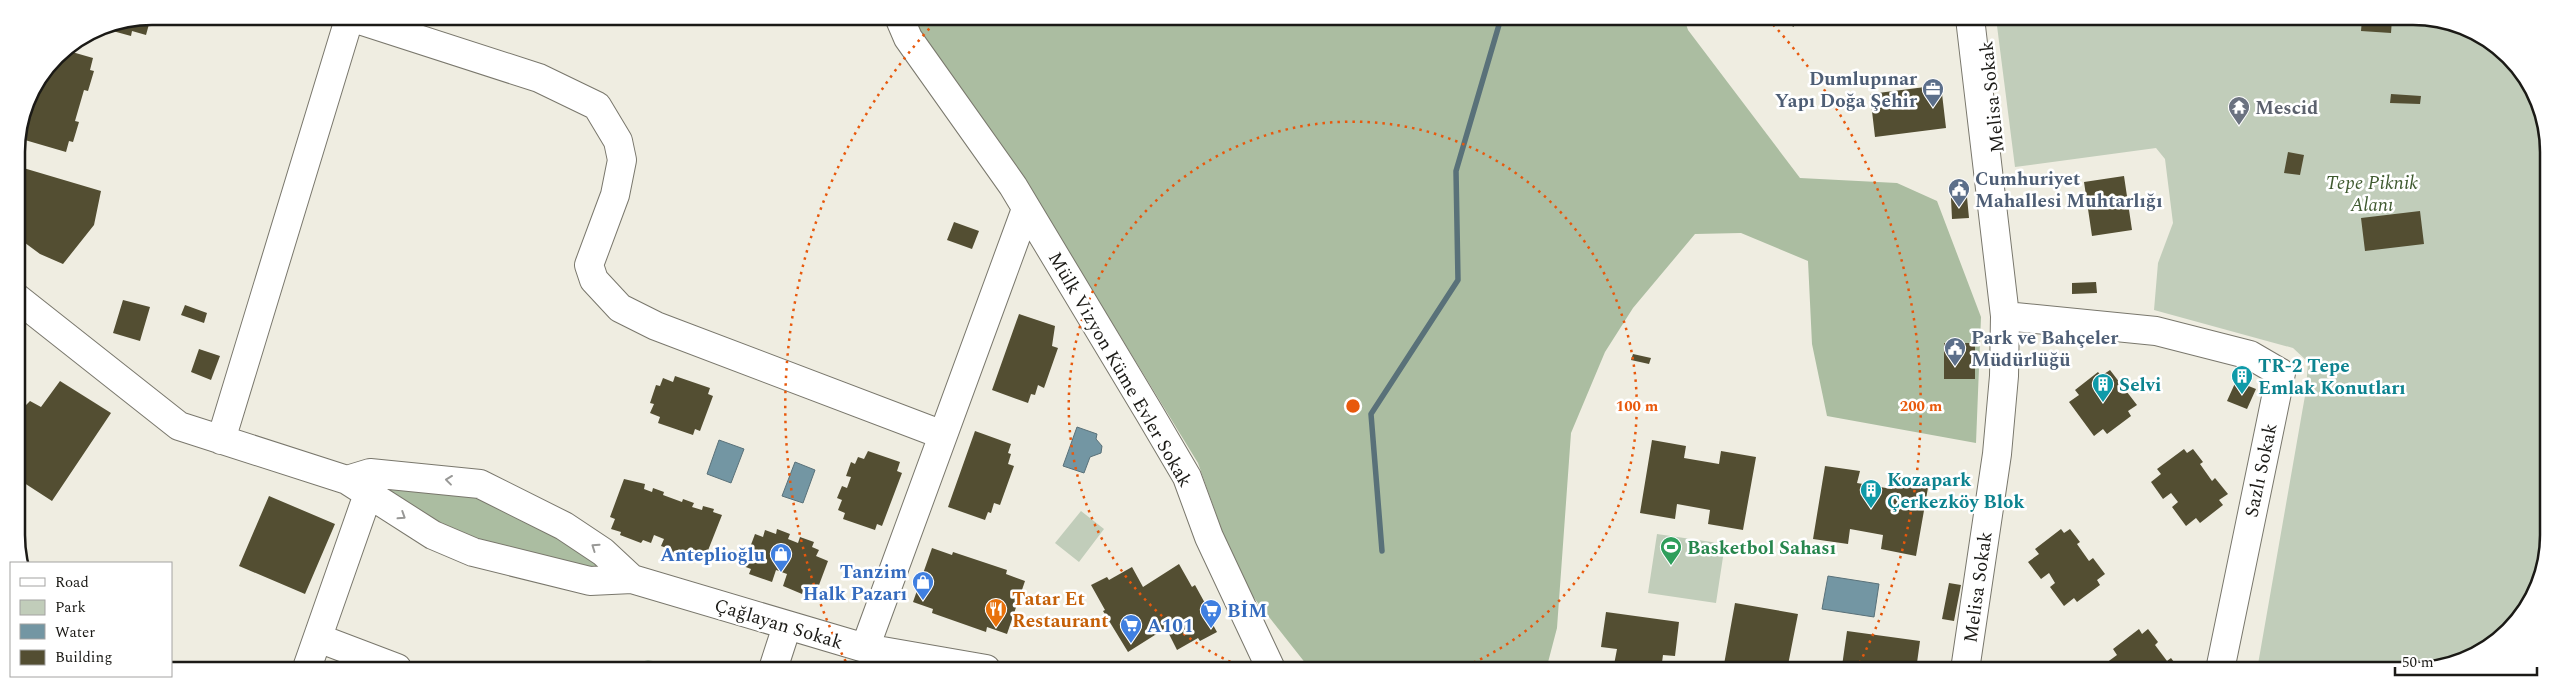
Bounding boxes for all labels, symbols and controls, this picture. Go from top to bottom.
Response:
street label: Melisa Sokak [1972,39,2013,154]
place label: Dumlupınar Yapı Doğa Şehir [1775,65,1918,116]
office icon: Dumlupınar Yapı Doğa Şehir [1921,77,1945,108]
place label: Mescid [2255,94,2318,123]
temple icon: Mescid [2227,95,2251,126]
place label: Cumhuriyet Mahallesi Muhtarlığı [1975,165,2162,216]
park label: Tepe Piknik Alanı [2326,169,2418,220]
public building icon: Cumhuriyet Mahallesi Muhtarlığı [1947,177,1971,208]
street label: Mülk Vizyon Küme Evler Sokak [1040,247,1199,493]
place label: Park ve Bahçeler Müdürlüğü [1971,324,2119,375]
public building icon: Park ve Bahçeler Müdürlüğü [1943,336,1967,367]
place label: TR-2 Tepe Emlak Konutları [2258,352,2406,403]
building icon: TR-2 Tepe Emlak Konutları [2230,364,2254,395]
place label: Selvi [2119,371,2161,400]
building icon: Selvi [2091,372,2115,403]
text: 100 m [1616,395,1659,418]
text: 200 m [1900,395,1943,418]
centre of rings [1344,397,1362,415]
street label: Sazlı Sokak [2237,420,2286,520]
place label: Kozapark Çerkezköy Blok [1887,466,2025,517]
one-way arrow [445,475,453,486]
building icon: Kozapark Çerkezköy Blok [1859,478,1883,509]
one-way arrow [397,509,406,519]
street label: Melisa Sokak [1956,529,2001,645]
place label: Basketbol Sahası [1687,534,1836,563]
sports icon: Basketbol Sahası [1659,535,1683,566]
place label: Anteplioğlu [660,541,765,570]
shop icon: Anteplioğlu [769,542,793,573]
one-way arrow [591,544,601,553]
place label: Tanzim Halk Pazarı [803,558,907,609]
legend [10,562,172,677]
shop icon: Tanzim Halk Pazarı [911,570,935,601]
text: Road [55,571,89,594]
place label: Tatar Et Restaurant [1012,585,1109,636]
street label: Çağlayan Sokak [711,591,847,658]
text: Park [55,596,86,619]
restaurant icon: Tatar Et Restaurant [984,597,1008,628]
place label: BİM [1227,597,1267,626]
supermarket icon: BİM [1199,598,1223,629]
place label: A101 [1147,612,1194,641]
supermarket icon: A101 [1119,613,1143,644]
text: Water [55,621,95,644]
scale bar [2395,644,2538,676]
text: Building [55,646,112,669]
text: 50 m [2402,651,2434,674]

